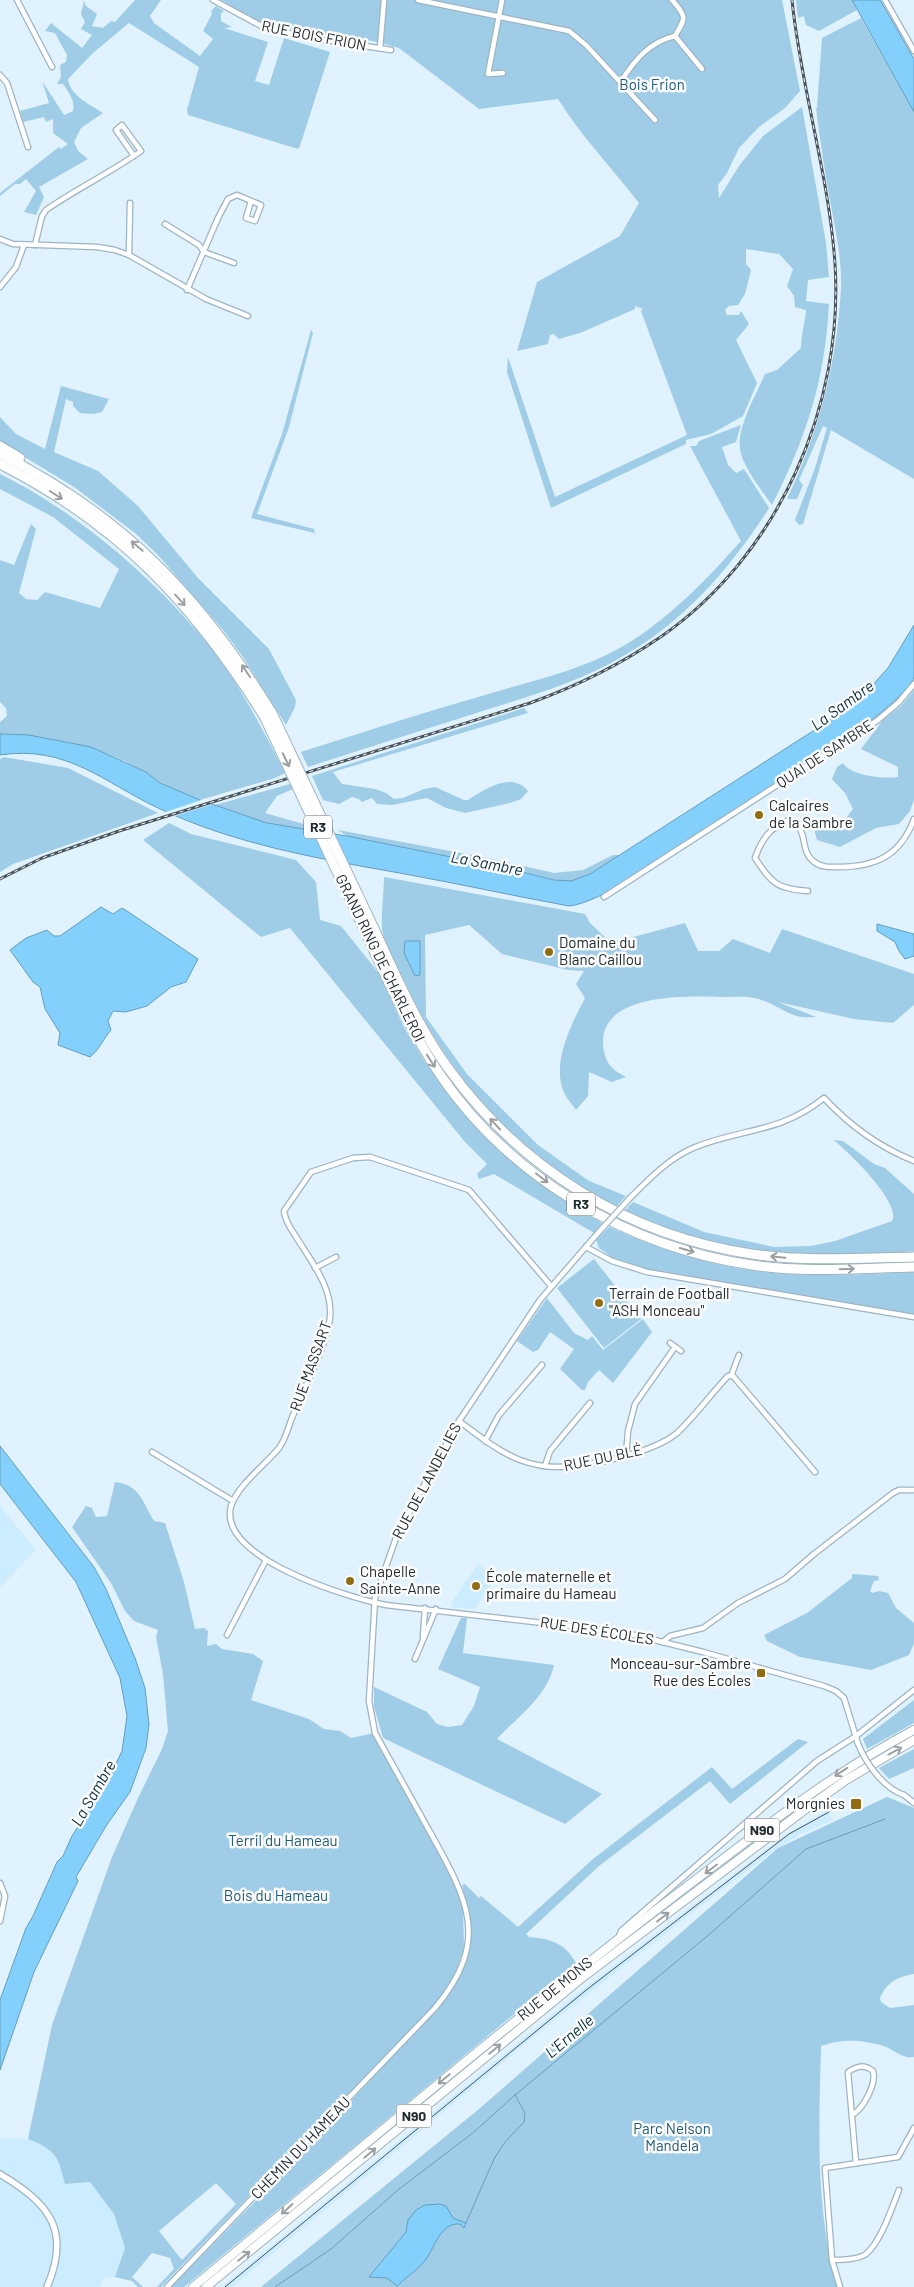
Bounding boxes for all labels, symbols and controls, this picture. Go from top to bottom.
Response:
street label: RUE BOIS FRION [260,16,368,54]
park label: Bois Frion [619,75,685,93]
one-way arrow [48,491,62,501]
one-way arrow [131,540,144,551]
one-way arrow [174,593,185,606]
one-way arrow [241,665,251,679]
water label: La Sambre [807,675,877,734]
street label: QUAI DE SAMBRE [773,715,876,791]
one-way arrow [282,752,291,767]
place label: Calcaires de la Sambre [769,796,853,831]
marker: Calcaires de la Sambre [753,809,765,821]
road number: R3 [304,816,332,839]
water label: La Sambre [449,846,525,879]
street label: GRAND RING DE CHARLEROI [332,871,429,1044]
place label: Domaine du Blanc Caillou [559,933,642,968]
marker: Domaine du Blanc Caillou [543,946,555,958]
one-way arrow [427,1053,437,1067]
one-way arrow [489,1117,501,1130]
one-way arrow [535,1173,548,1184]
road number: R3 [567,1192,595,1216]
one-way arrow [678,1246,694,1256]
one-way arrow [770,1252,786,1261]
one-way arrow [839,1264,855,1274]
place label: Terrain de Football "ASH Monceau" [609,1284,730,1319]
marker: Terrain de Football "ASH Monceau" [593,1297,605,1309]
street label: RUE MASSART [285,1318,335,1413]
street label: RUE DE LANDELIES [388,1419,464,1542]
street label: RUE DU BLÉ [562,1440,644,1474]
place label: Chapelle Sainte-Anne [360,1562,441,1597]
place label: École maternelle et primaire du Hameau [486,1567,616,1602]
marker: Chapelle Sainte-Anne [344,1575,356,1587]
marker: École maternelle et primaire du Hameau [470,1580,482,1592]
street label: RUE DES ÉCOLES [539,1612,655,1648]
place label: Monceau-sur-Sambre Rue des Écoles [610,1654,751,1689]
marker: Monceau-sur-Sambre Rue des Écoles [755,1667,767,1679]
one-way arrow [887,1745,902,1755]
water label: La Sambre [66,1756,119,1829]
one-way arrow [835,1767,849,1777]
place label: Morgnies [786,1794,845,1812]
marker: Morgnies [849,1797,863,1811]
road number: N90 [744,1818,780,1842]
park label: Terril du Hameau [228,1831,338,1849]
one-way arrow [705,1863,718,1874]
park label: Bois du Hameau [224,1886,328,1904]
one-way arrow [656,1912,669,1923]
street label: RUE DE MONS [513,1953,596,2024]
water label: L'Ernelle [541,2010,597,2061]
one-way arrow [488,2044,501,2055]
one-way arrow [438,2074,451,2085]
street label: CHEMIN DU HAMEAU [247,2092,354,2202]
road number: N90 [396,2104,432,2128]
park label: Parc Nelson Mandela [633,2119,711,2154]
one-way arrow [363,2147,376,2158]
one-way arrow [281,2203,294,2215]
one-way arrow [237,2251,250,2262]

